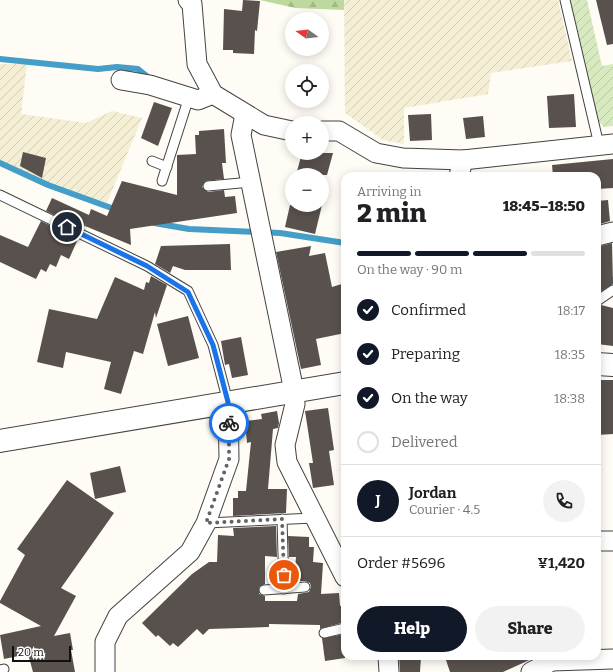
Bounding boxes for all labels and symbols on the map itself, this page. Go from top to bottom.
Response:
north arrow [285,12,329,56]
pin [50,210,84,244]
courier [209,403,249,443]
pin [267,558,301,592]
scale bar [12,644,71,663]

